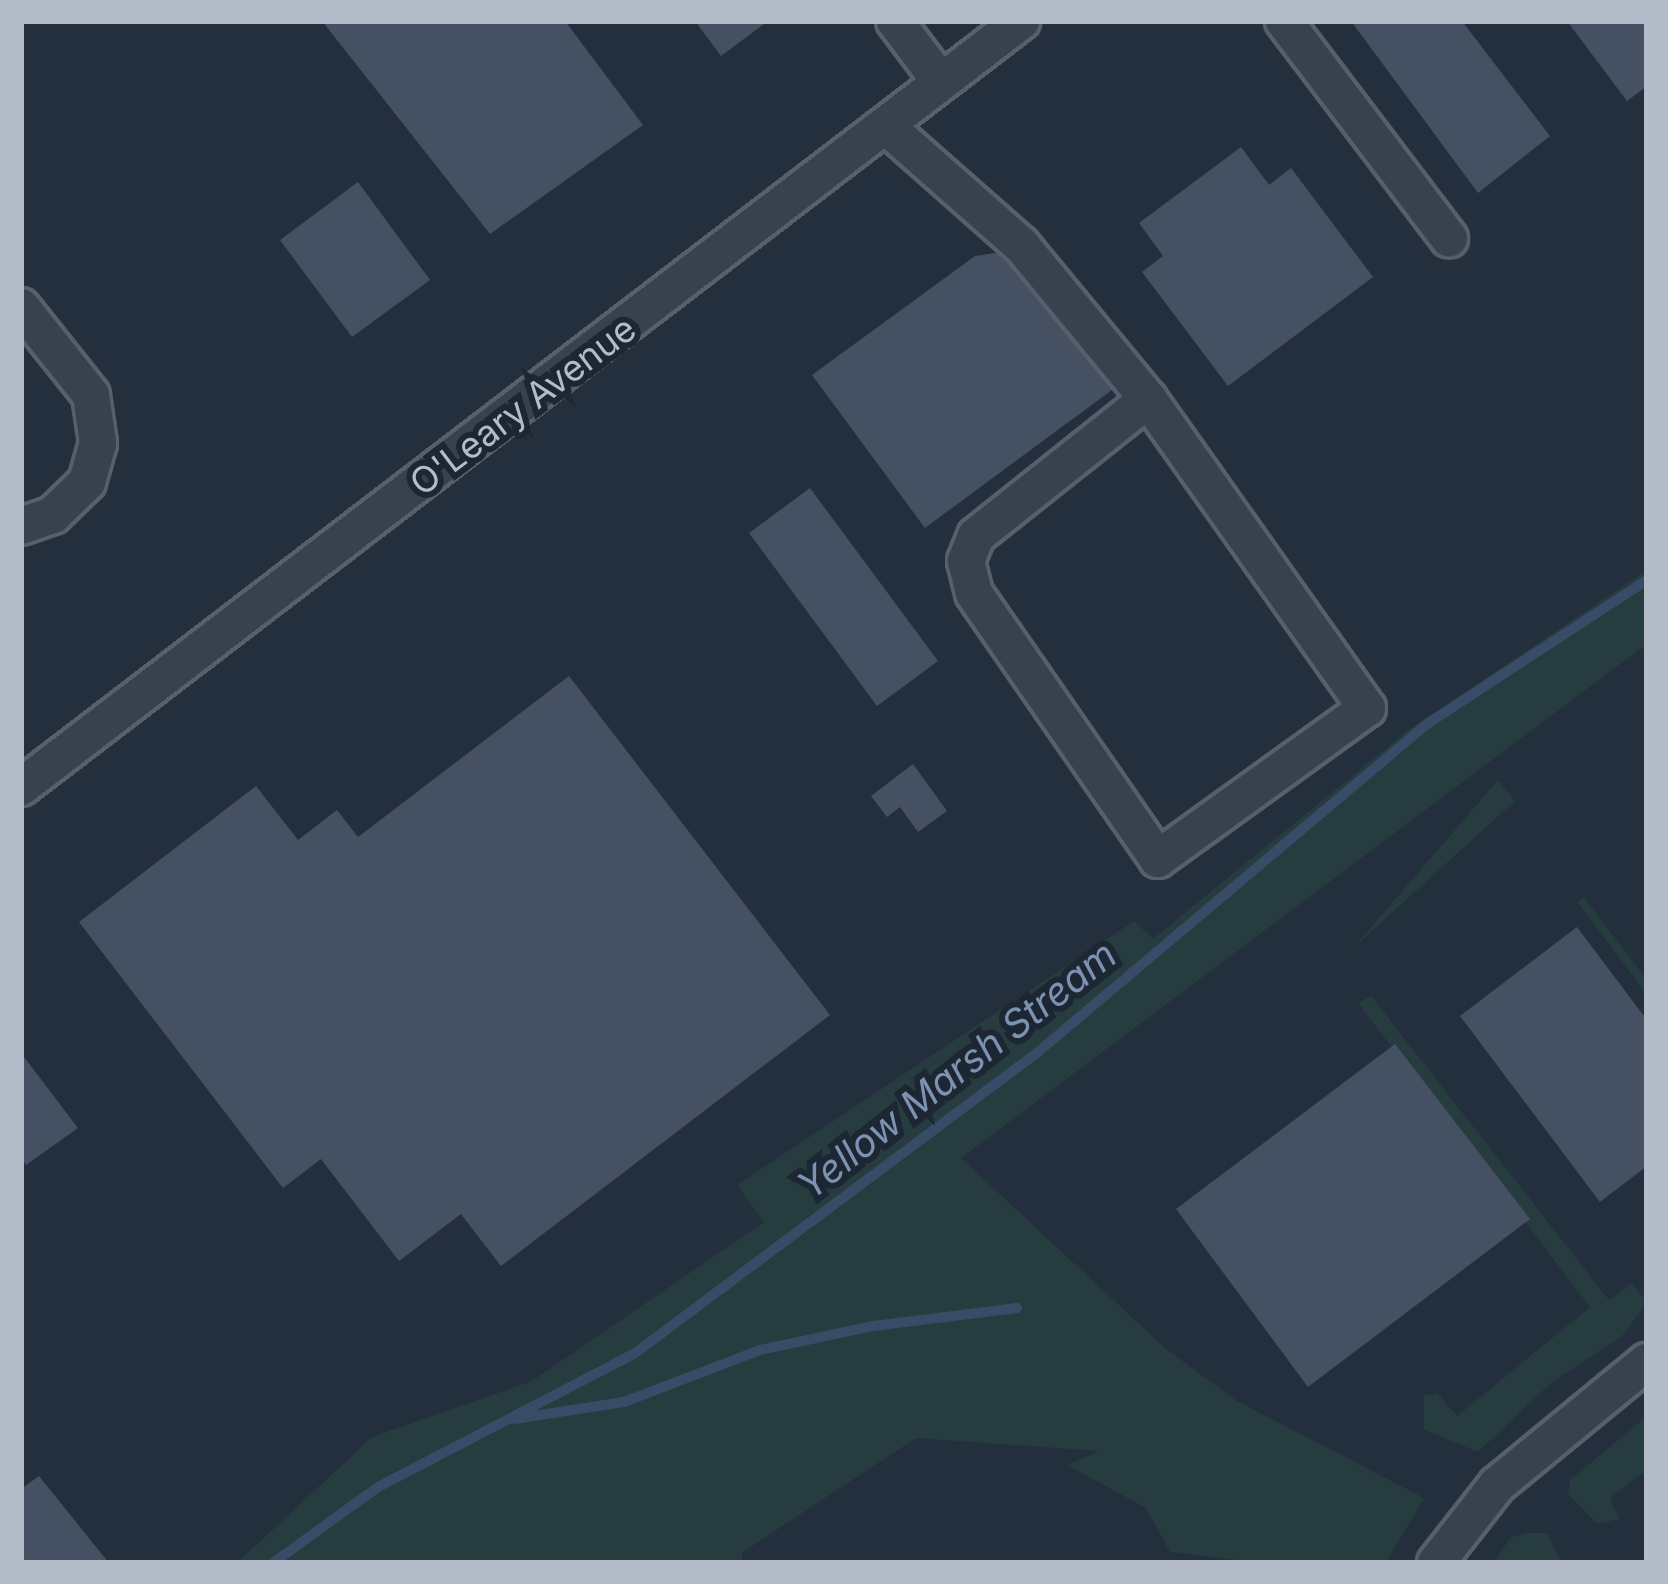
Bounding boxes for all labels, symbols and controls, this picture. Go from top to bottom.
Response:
street label: O'Leary Avenue [402,307,644,505]
water label: Yellow Marsh Stream [788,931,1126,1209]

